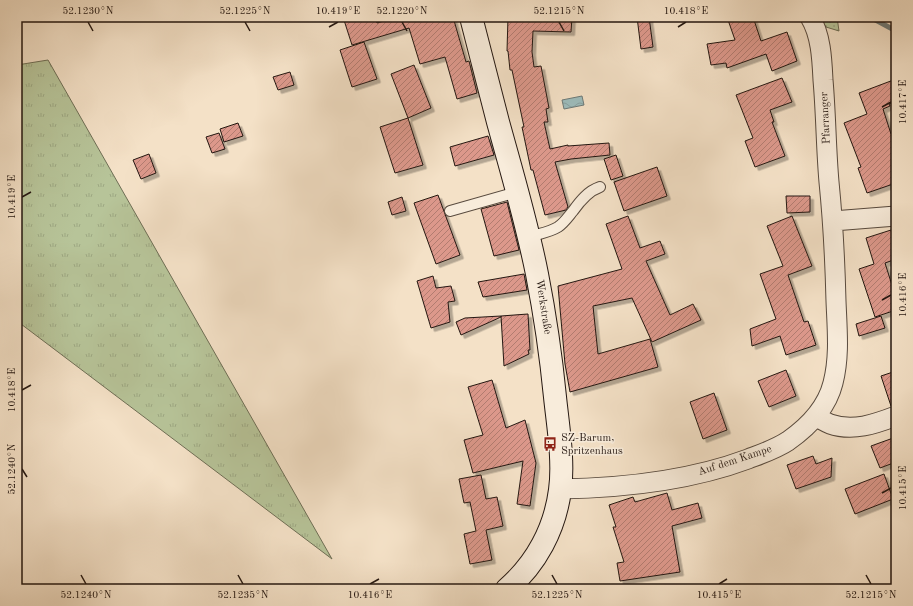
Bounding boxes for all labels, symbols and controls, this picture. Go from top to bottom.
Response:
text: 52.1230°N [62,6,114,16]
text: 52.1225°N [219,6,271,16]
text: 10.419°E [316,6,360,16]
text: 52.1220°N [376,6,428,16]
text: 52.1215°N [533,6,585,16]
text: 10.418°E [664,6,708,16]
text: 10.417°E [898,80,908,124]
street label: Pfarranger [819,91,833,144]
text: 10.419°E [7,175,17,219]
text: 10.416°E [898,273,908,317]
street label: Werkstraße [533,279,553,335]
text: 10.418°E [7,368,17,412]
place label: SZ-Barum, Spritzenhaus [561,433,623,457]
bus stop icon: SZ-Barum, Spritzenhaus [542,436,558,452]
text: 52.1240°N [7,443,17,495]
street label: Auf dem Kampe [697,444,773,478]
text: 10.415°E [898,466,908,510]
text: 52.1240°N [60,590,112,600]
text: 52.1235°N [217,590,269,600]
text: 10.416°E [348,590,392,600]
text: 52.1225°N [531,590,583,600]
text: 10.415°E [697,590,741,600]
text: 52.1215°N [845,590,897,600]

